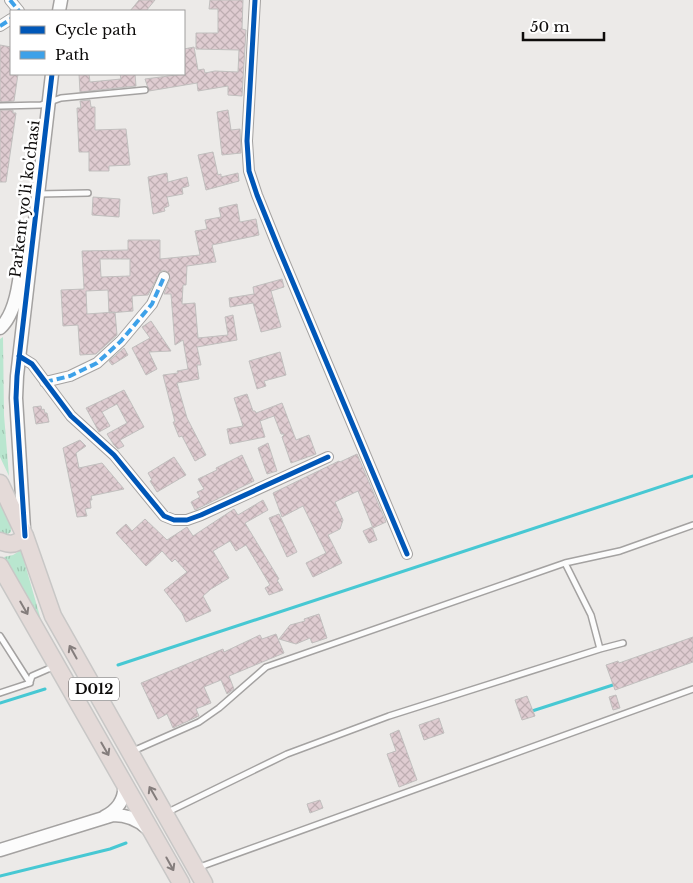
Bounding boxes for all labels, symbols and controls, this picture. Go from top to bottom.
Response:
legend [10,10,185,75]
scale bar [523,10,604,42]
text: 50 m [530,17,570,36]
text: Cycle path [55,20,137,39]
text: Path [55,45,89,64]
street label: Parkent yo'li ko'chasi [5,119,44,279]
one-way arrow [20,601,30,615]
one-way arrow [68,644,78,659]
road number: D012 [69,678,119,701]
one-way arrow [100,742,110,757]
one-way arrow [148,787,158,801]
one-way arrow [166,857,176,871]

